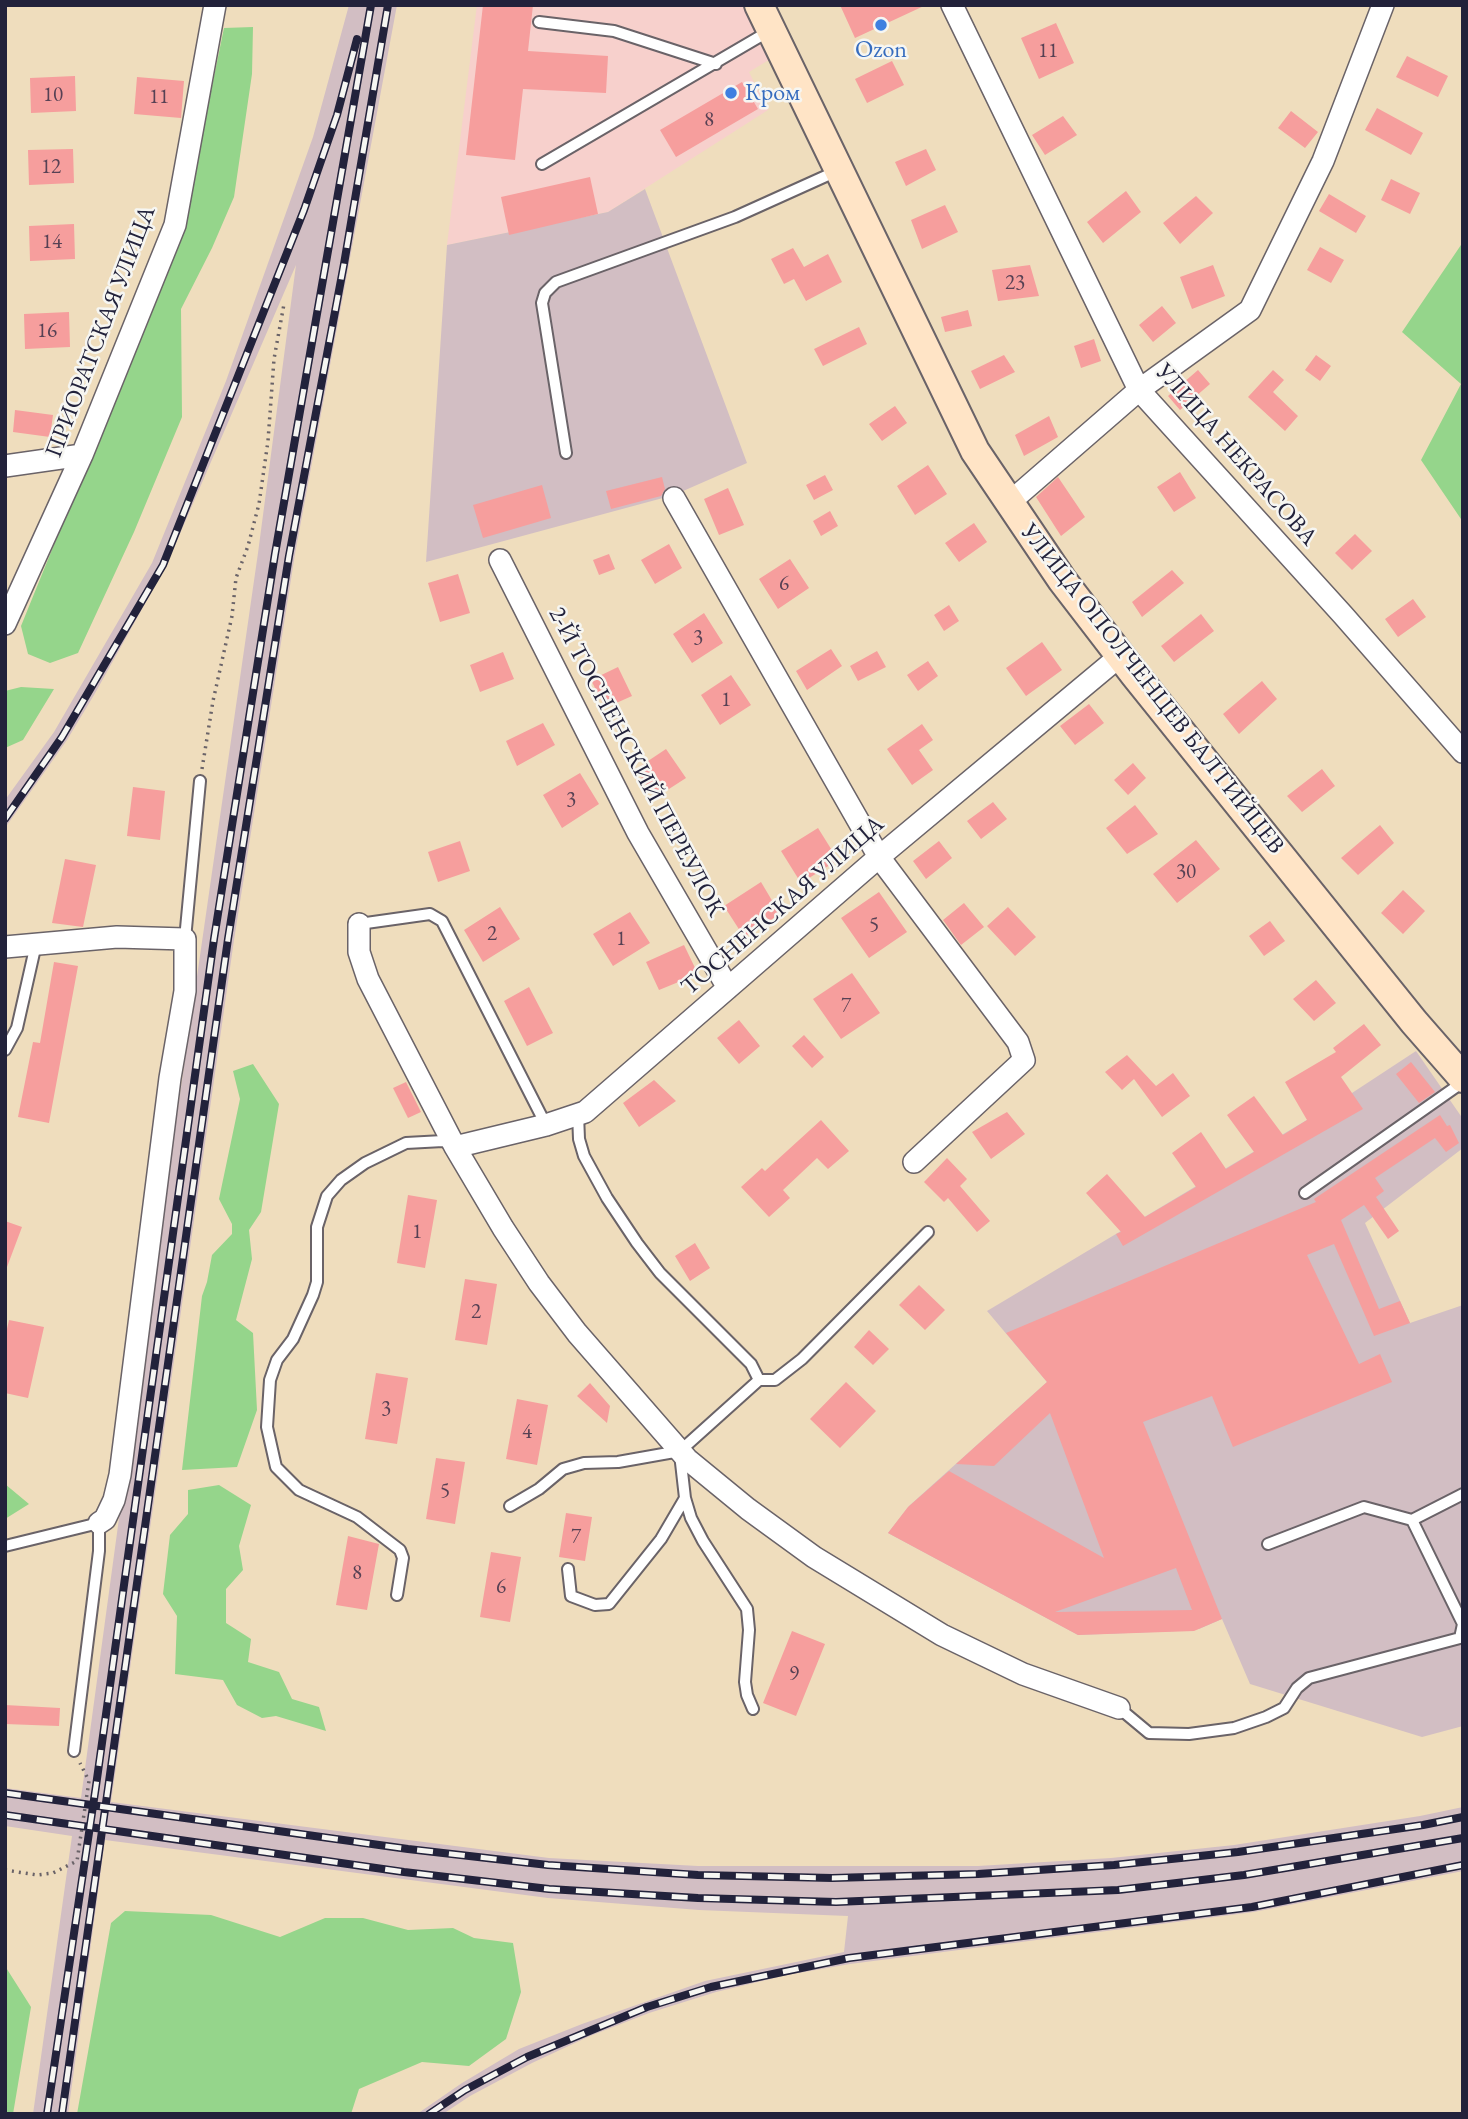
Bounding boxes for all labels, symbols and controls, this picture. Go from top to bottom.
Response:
marker: Ozon [873,17,889,33]
place label: Ozon [855,36,907,64]
house number: 11 [1038,38,1058,64]
place label: Кром [745,79,800,107]
house number: 10 [43,82,63,108]
house number: 11 [149,84,169,110]
marker: Кром [723,85,739,101]
house number: 8 [704,107,714,133]
house number: 12 [41,154,61,180]
street label: ПРИОРАТСКАЯ УЛИЦА [40,202,162,462]
house number: 14 [42,229,62,255]
house number: 23 [1005,270,1025,296]
house number: 16 [37,318,57,344]
street label: УЛИЦА НЕКРАСОВА [1149,358,1323,552]
street label: УЛИЦА ОПОЛЧЕНЦЕВ БАЛТИЙЦЕВ [1014,518,1290,860]
house number: 6 [779,571,789,597]
street label: 2-Й ТОСНЕНСКИЙ ПЕРЕУЛОК [542,602,730,922]
house number: 3 [693,625,703,651]
house number: 1 [721,687,731,713]
house number: 3 [566,787,576,813]
street label: ТОСНЕНСКАЯ УЛИЦА [676,810,890,1002]
house number: 30 [1176,859,1196,885]
house number: 5 [869,912,879,938]
house number: 2 [487,921,497,947]
house number: 1 [616,926,626,952]
house number: 7 [841,993,851,1019]
house number: 1 [412,1219,422,1245]
house number: 2 [471,1299,481,1325]
house number: 3 [381,1396,391,1422]
house number: 4 [522,1419,532,1445]
house number: 5 [440,1478,450,1504]
house number: 7 [571,1524,581,1550]
house number: 8 [352,1560,362,1586]
house number: 6 [496,1574,506,1600]
house number: 9 [789,1661,799,1687]

